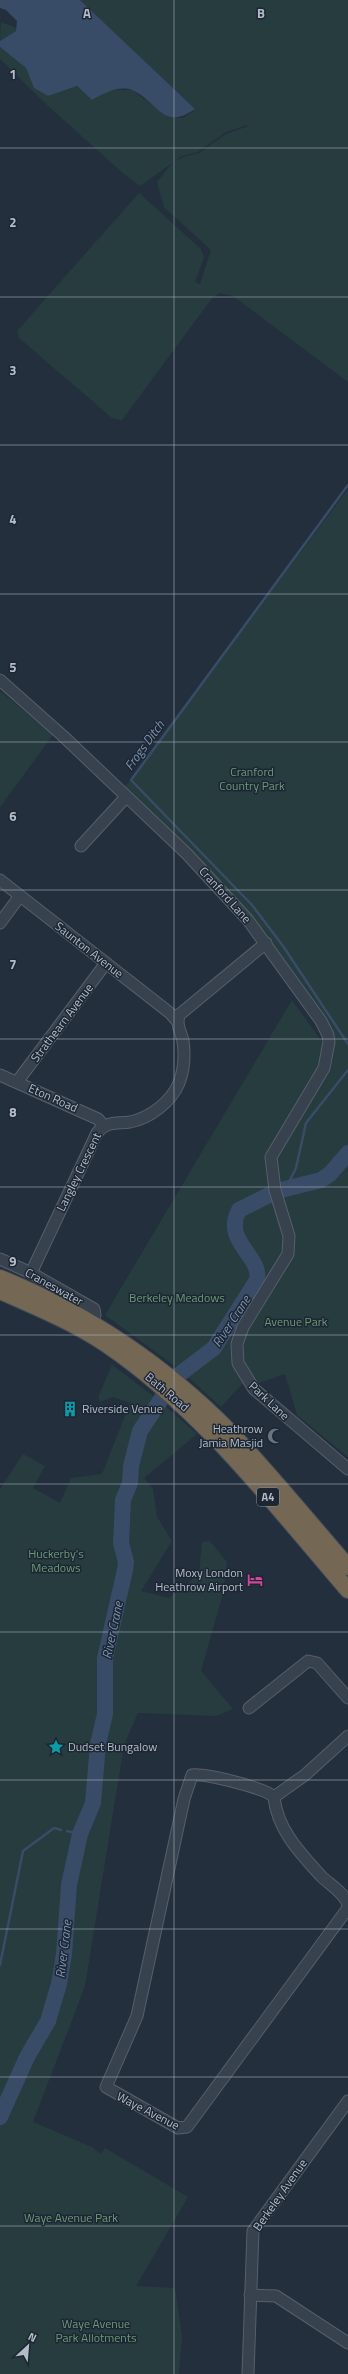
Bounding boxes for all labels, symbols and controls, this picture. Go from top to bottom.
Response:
text: A [83,3,91,23]
text: B [257,3,265,23]
text: 1 [9,64,17,84]
text: 2 [9,212,17,232]
text: 3 [9,360,17,380]
text: 4 [9,509,17,529]
text: 5 [9,657,17,677]
water label: Frogs Ditch [119,715,169,774]
park label: Cranford Country Park [219,762,285,795]
text: 6 [9,806,17,826]
street label: Cranford Lane [195,862,256,927]
street label: Saunton Avenue [51,917,128,982]
text: 7 [9,954,17,974]
street label: Strathearn Avenue [26,979,98,1066]
street label: Eton Road [26,1078,81,1117]
text: 8 [9,1102,17,1122]
street label: Langley Crescent [51,1128,106,1214]
text: 9 [9,1251,17,1271]
street label: Craneswater [22,1263,87,1310]
park label: Berkeley Meadows [129,1288,225,1307]
water label: River Crane [207,1290,256,1351]
park label: Avenue Park [264,1312,328,1331]
street label: Bath Road [141,1367,194,1416]
street label: Park Lane [245,1377,294,1425]
place label: Riverside Venue [82,1399,163,1418]
building icon: Riverside Venue [61,1400,79,1418]
place label: Heathrow Jamia Masjid [199,1419,263,1452]
mosque icon: Heathrow Jamia Masjid [266,1427,284,1445]
road number: A4 [257,1488,279,1506]
park label: Huckerby's Meadows [28,1544,84,1577]
place label: Moxy London Heathrow Airport [155,1563,244,1596]
hotel icon: Moxy London Heathrow Airport [246,1571,264,1589]
water label: River Crane [96,1598,128,1661]
place label: Dudset Bungalow [68,1737,158,1756]
place icon: Dudset Bungalow [47,1738,65,1756]
water label: River Crane [50,1918,77,1979]
street label: Waye Avenue [113,2087,183,2135]
street label: Berkeley Avenue [248,2155,311,2235]
park label: Waye Avenue Park [24,2208,118,2227]
park label: Waye Avenue Park Allotments [55,2314,137,2347]
north arrow [8,2326,48,2366]
text: N [25,2328,39,2346]

